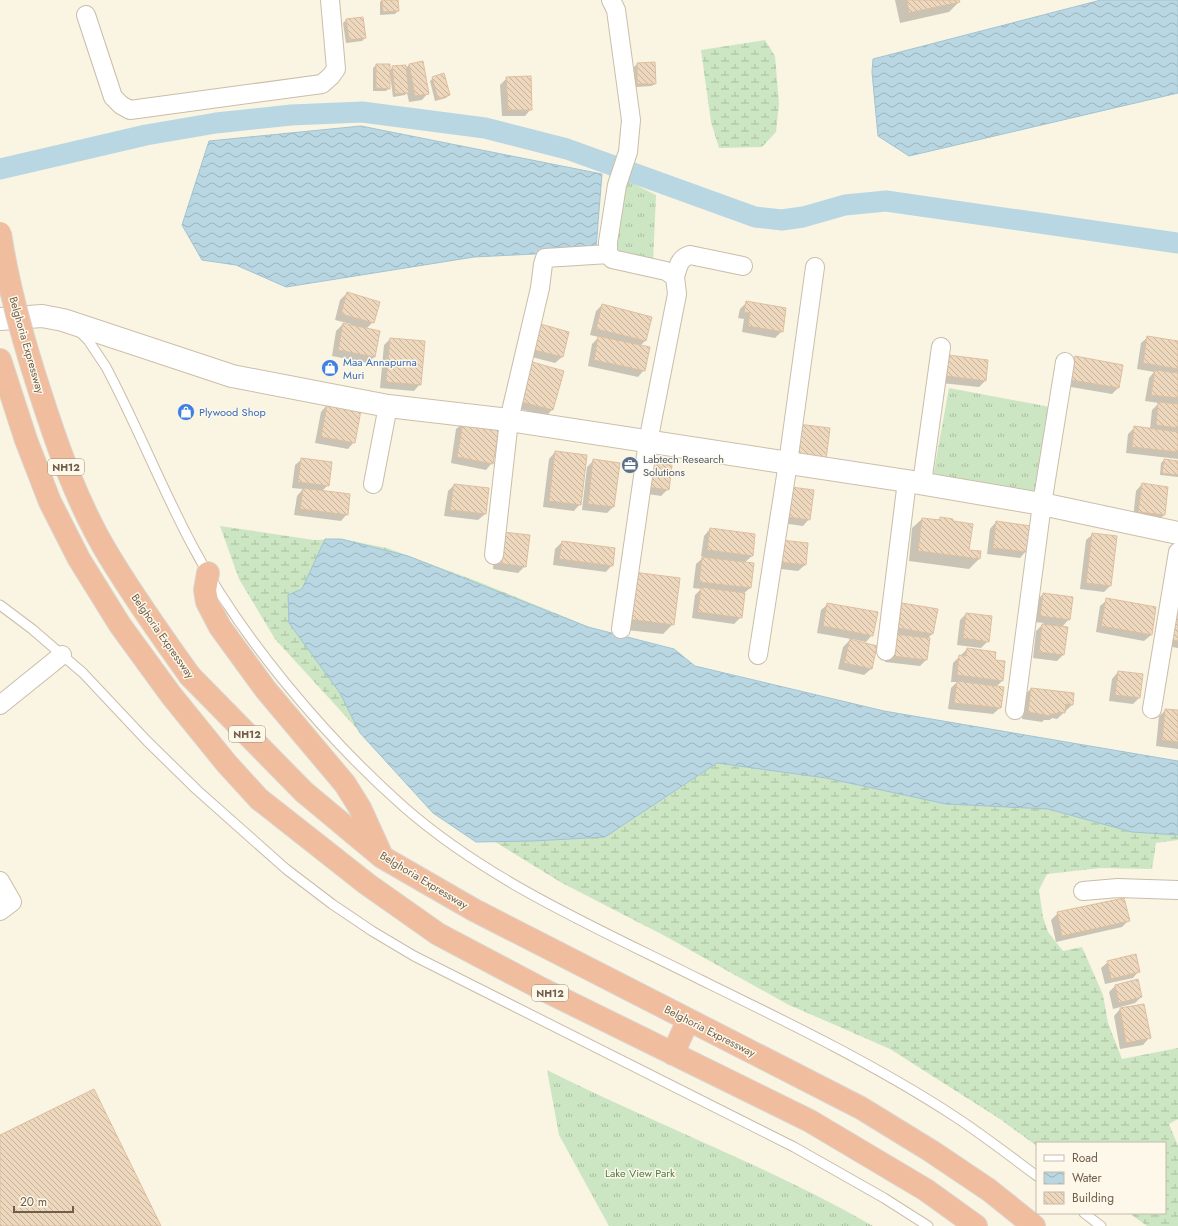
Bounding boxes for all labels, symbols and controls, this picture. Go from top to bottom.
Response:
street label: Belghoria Expressway [6,295,49,396]
place label: Maa Annapurna Muri [343,354,417,383]
shop icon: Maa Annapurna Muri [320,358,340,378]
shop icon: Plywood Shop [176,402,196,422]
place label: Plywood Shop [199,404,266,420]
place label: Labtech Research Solutions [643,451,724,480]
office icon: Labtech Research Solutions [620,455,640,475]
road number: NH12 [48,459,84,475]
street label: Belghoria Expressway [128,590,198,682]
road number: NH12 [229,726,265,742]
street label: Belghoria Expressway [377,847,471,913]
road number: NH12 [532,985,568,1001]
street label: Belghoria Expressway [662,1001,758,1061]
legend [1036,1142,1166,1214]
text: Road [1072,1149,1098,1167]
park label: Lake View Park [605,1165,675,1181]
text: Water [1072,1169,1103,1187]
scale bar [14,1188,73,1214]
text: Building [1072,1189,1114,1207]
text: 20 m [20,1193,47,1211]

